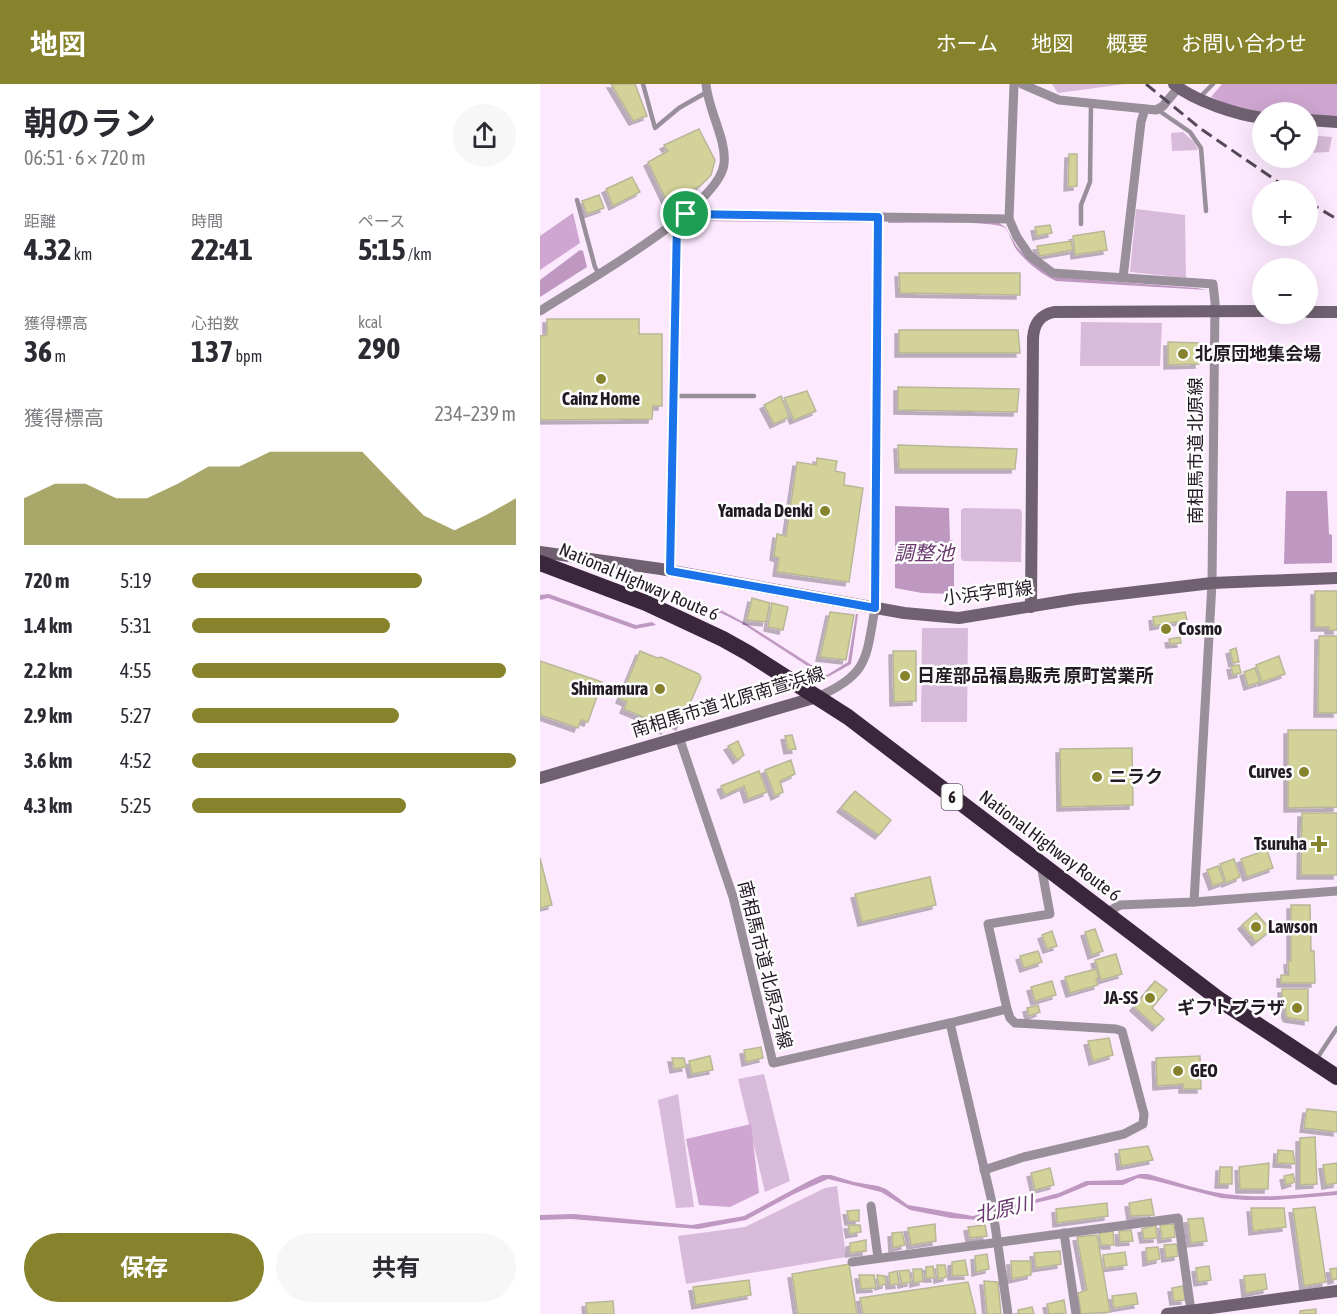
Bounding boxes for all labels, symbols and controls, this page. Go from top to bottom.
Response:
text: 地図 [30,28,86,60]
text: ホーム [936,31,998,55]
text: 地図 [1031,31,1073,55]
text: 概要 [1106,31,1148,55]
text: お問い合わせ [1181,31,1307,55]
map controls [1252,102,1318,324]
button: locate [1252,102,1318,168]
text: 朝のラン [24,104,156,142]
button: share [453,104,516,167]
text: 06:51 · 6 × 720 m [24,146,146,169]
button: + [1252,180,1318,246]
pin [660,188,711,239]
icon: arrive [669,197,702,230]
text: 距離 [24,212,56,230]
text: 時間 [191,212,223,230]
text: ペース [358,212,405,230]
text: 4.32 [24,232,72,266]
text: 22:41 [191,232,253,266]
text: 5:15 [358,232,406,266]
text: km [72,245,92,263]
text: /km [406,245,432,263]
button: − [1252,258,1318,324]
text: kcal [358,313,382,331]
text: 獲得標高 [24,314,88,332]
text: 心拍数 [191,314,239,332]
text: 290 [358,331,400,365]
text: 36 [24,334,52,368]
text: 137 [191,334,233,368]
place label: 北原団地集会場 [1195,343,1321,364]
text: m [52,347,66,365]
text: bpm [233,347,262,365]
marker: 北原団地集会場 [1176,347,1190,361]
marker: Cainz Home [594,372,608,386]
street label: 南相馬市道 北原線 [1185,378,1206,524]
place label: Cainz Home [562,388,640,409]
text: 234–239 m [434,402,516,425]
text: 獲得標高 [24,406,104,429]
place label: Yamada Denki [717,500,813,521]
marker: Yamada Denki [818,504,832,518]
street label: National Highway Route 6 [556,538,722,625]
water label: 調整池 [894,541,956,564]
text: 720 m [24,569,69,592]
text: 5:19 [120,569,152,592]
street label: 小浜字町線 [942,577,1034,608]
text: 1.4 km [24,614,72,637]
text: 5:31 [120,614,152,637]
place label: Cosmo [1178,618,1222,639]
marker: Cosmo [1159,622,1173,636]
text: 2.2 km [24,659,72,682]
text: 4:55 [120,659,152,682]
street label: 南相馬市道 北原南萱浜線 [629,662,827,741]
place label: 日産部品福島販売 原町営業所 [917,665,1153,686]
marker: 日産部品福島販売 原町営業所 [898,669,912,683]
place label: Shimamura [571,678,648,699]
marker: Shimamura [653,682,667,696]
text: 2.9 km [24,704,72,727]
text: 5:27 [120,704,152,727]
text: 3.6 km [24,749,72,772]
text: 4:52 [120,749,152,772]
place label: Curves [1248,761,1293,782]
marker: Curves [1297,765,1311,779]
place label: ニラク [1109,766,1163,787]
marker: ニラク [1090,770,1104,784]
road number: 6 [942,784,962,810]
street label: National Highway Route 6 [976,786,1125,906]
text: 4.3 km [24,794,72,817]
text: 5:25 [120,794,152,817]
place label: Tsuruha [1254,833,1307,854]
marker: Tsuruha [1312,837,1326,851]
street label: 南相馬市道 北原2号線 [734,878,797,1051]
place label: Lawson [1268,916,1318,937]
marker: Lawson [1249,920,1263,934]
place label: JA-SS [1103,987,1138,1008]
marker: JA-SS [1143,991,1157,1005]
place label: ギフトプラザ [1177,997,1285,1018]
marker: ギフトプラザ [1290,1001,1304,1015]
place label: GEO [1190,1060,1218,1081]
marker: GEO [1171,1064,1185,1078]
water label: 北原川 [972,1190,1038,1226]
button: 保存 [24,1233,264,1302]
button: 共有 [276,1233,516,1302]

